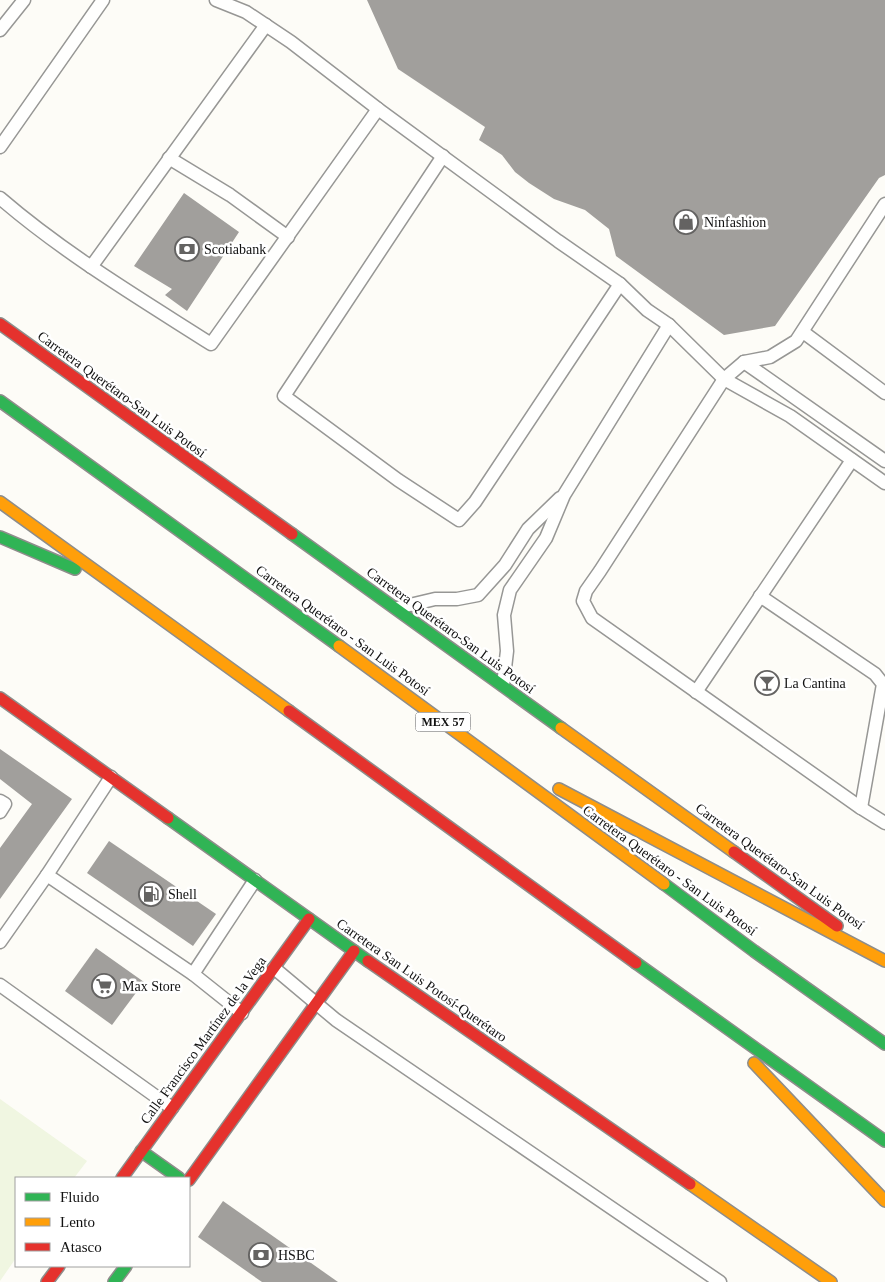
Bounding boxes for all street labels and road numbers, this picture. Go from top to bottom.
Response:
street label: Carretera Querétaro-San Luis Potosí [35,328,209,461]
street label: Carretera Querétaro - San Luis Potosí [253,562,433,699]
street label: Carretera Querétaro-San Luis Potosí [364,564,538,697]
road number: MEX 57 [416,712,470,732]
street label: Carretera Querétaro-San Luis Potosí [693,800,867,933]
street label: Carretera Querétaro - San Luis Potosí [580,802,760,939]
street label: Carretera San Luis Potosí-Querétaro [334,916,510,1045]
street label: Calle Francisco Martínez de la Vega [138,953,270,1127]

